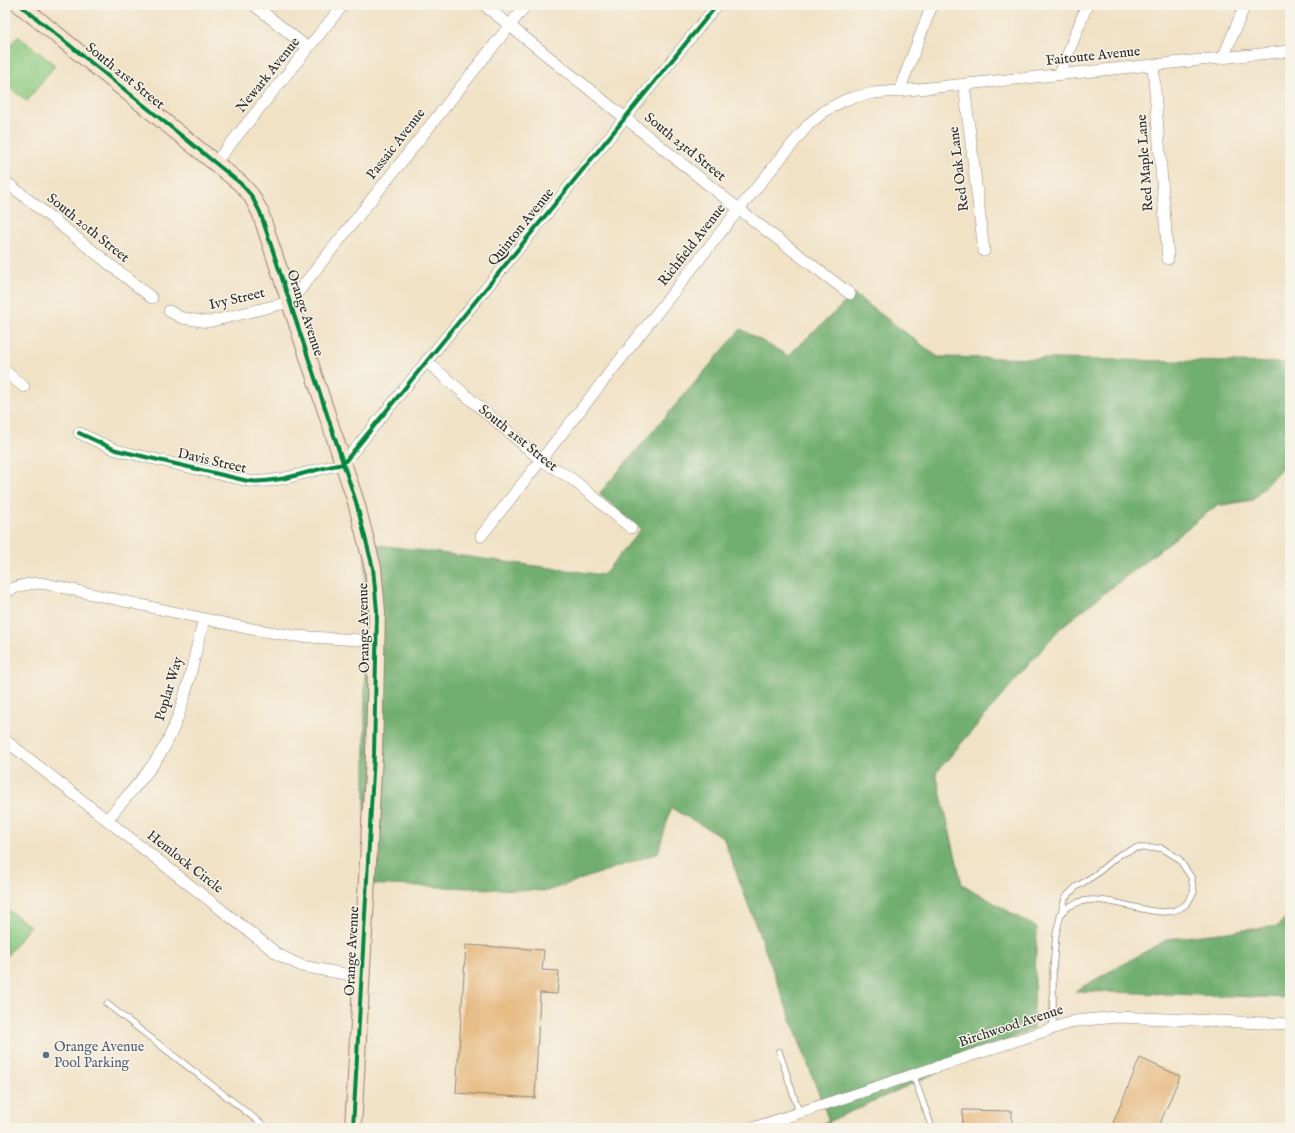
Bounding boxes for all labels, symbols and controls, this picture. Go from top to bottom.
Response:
street label: Newark Avenue [232,33,304,116]
street label: South 21st Street [82,39,168,114]
street label: Faitoute Avenue [1045,42,1142,70]
street label: Passaic Avenue [363,104,430,183]
street label: South 23rd Street [641,109,729,185]
street label: Red Maple Lane [1133,113,1157,212]
street label: Red Oak Lane [945,125,973,213]
street label: Quinton Avenue [484,184,558,270]
street label: South 20th Street [43,189,133,267]
street label: Richfield Avenue [654,200,730,290]
street label: Orange Avenue [283,267,328,359]
street label: Ivy Street [207,284,267,314]
street label: South 21st Street [475,401,561,476]
street label: Davis Street [176,444,248,478]
street label: Orange Avenue [354,582,374,673]
street label: Poplar Way [151,655,187,723]
street label: Hemlock Circle [143,827,227,898]
street label: Orange Avenue [341,905,363,996]
street label: Birchwood Avenue [956,1000,1066,1051]
place label: Orange Avenue Pool Parking [54,1038,145,1072]
marker: Orange Avenue Pool Parking [41,1050,51,1060]

